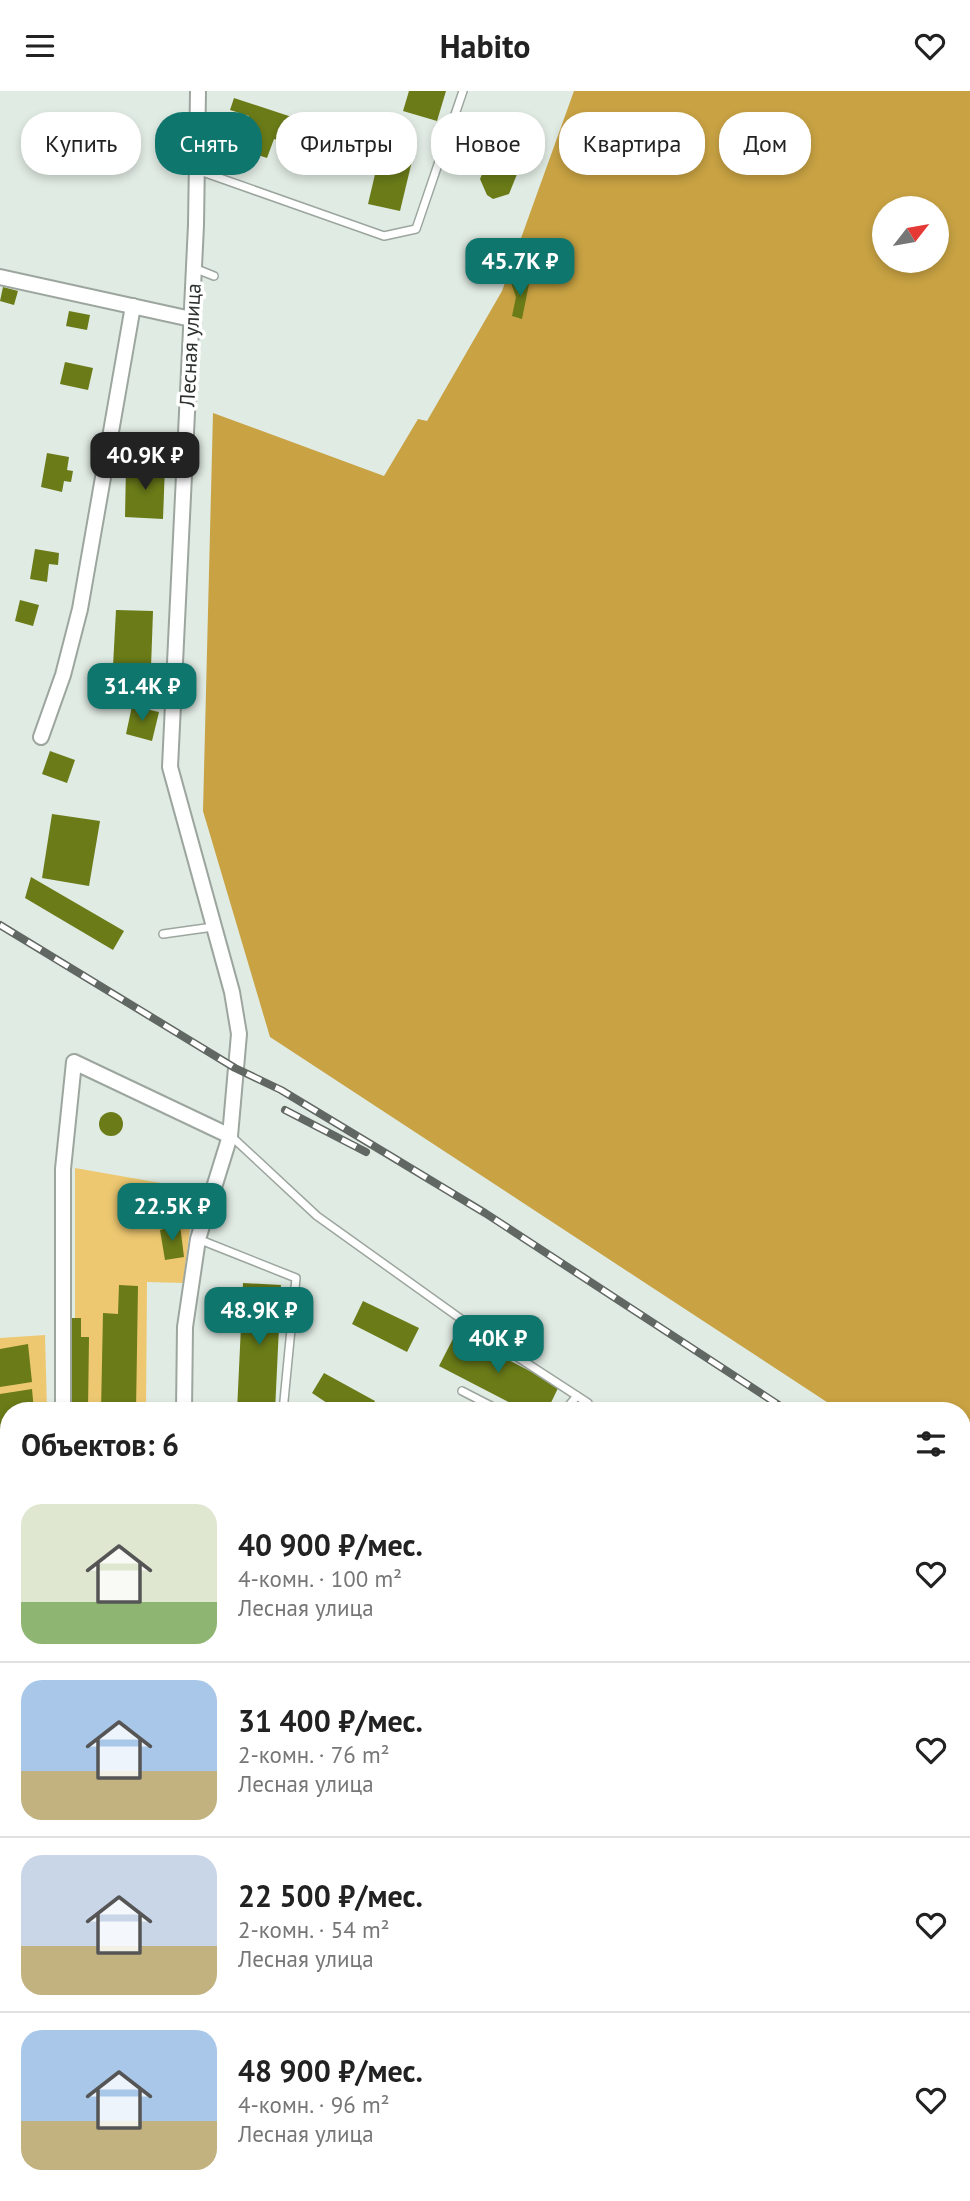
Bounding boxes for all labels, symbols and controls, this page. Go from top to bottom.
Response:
text: Habito [440,25,530,67]
icon: menu [21,27,59,65]
icon: heart [911,27,949,65]
chip: Купить [21,112,141,175]
chip: Снять [155,112,262,175]
chip: Фильтры [276,112,417,175]
chip: Новое [431,112,545,175]
chip: Квартира [559,112,705,175]
chip: Дом [719,112,811,175]
north arrow [872,196,948,273]
map controls [872,196,949,273]
pin: 45.7K ₽ [455,239,585,298]
text: 45.7K ₽ [481,246,559,275]
street label: Лесная улица [173,282,207,409]
pin: 40.9K ₽ [80,433,210,492]
text: 40.9K ₽ [106,440,184,469]
pin: 31.4K ₽ [77,663,207,723]
text: 31.4K ₽ [103,671,181,700]
pin: 22.5K ₽ [107,1183,237,1243]
text: 22.5K ₽ [133,1191,211,1220]
pin: 48.9K ₽ [194,1287,324,1347]
text: 48.9K ₽ [220,1295,298,1324]
pin: 40K ₽ [449,1315,547,1375]
text: 40K ₽ [469,1323,527,1352]
text: Объектов: 6 [21,1425,179,1464]
icon: filters [912,1425,950,1463]
text: 40 900 ₽/мес. [238,1525,423,1564]
icon: home [77,1532,161,1616]
icon: heart [912,1555,950,1593]
text: 4-комн. · 100 m² [238,1564,402,1593]
text: Лесная улица [238,1593,374,1622]
text: 31 400 ₽/мес. [238,1701,423,1740]
icon: home [77,1708,161,1792]
icon: heart [912,1731,950,1769]
text: 2-комн. · 76 m² [238,1740,390,1769]
text: Лесная улица [238,1769,374,1798]
text: 22 500 ₽/мес. [238,1876,423,1915]
icon: home [77,1883,161,1967]
icon: heart [912,1906,950,1944]
text: 2-комн. · 54 m² [238,1915,390,1944]
text: Лесная улица [238,1944,374,1973]
text: 48 900 ₽/мес. [238,2051,423,2090]
icon: home [77,2058,161,2142]
icon: heart [912,2081,950,2119]
text: 4-комн. · 96 m² [238,2090,390,2119]
text: Лесная улица [238,2119,374,2148]

